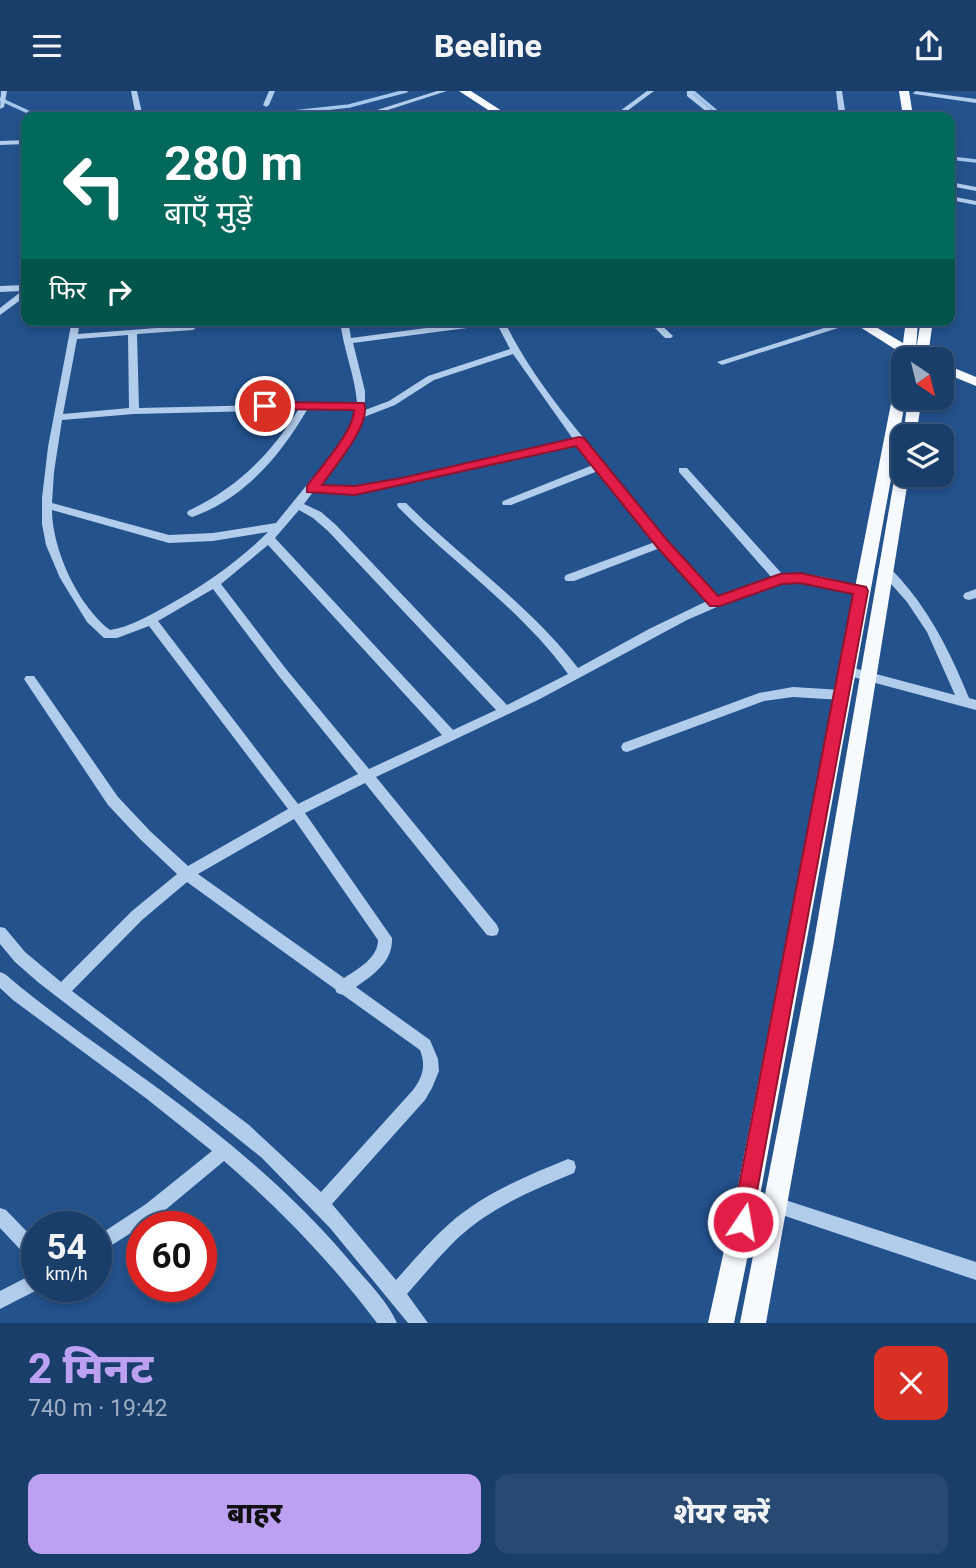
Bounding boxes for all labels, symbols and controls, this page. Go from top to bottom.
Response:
icon: menu [28,27,66,65]
text: Beeline [434,27,542,65]
icon: share [910,27,948,65]
text: 280 m [164,135,303,192]
icon: left [49,140,140,231]
text: बाएँ मुड़ें [164,194,252,232]
icon: right [100,273,138,311]
text: फिर [49,275,86,305]
north arrow [891,347,954,409]
map controls [891,347,954,487]
pin [235,376,295,436]
icon: arrive [246,387,284,425]
button: layers [891,424,954,487]
position arrow [706,1185,780,1259]
speed limit sign: 60 [126,1211,217,1302]
text: 54 [46,1227,87,1268]
text: km/h [45,1263,88,1284]
text: 2 मिनट [28,1344,153,1393]
button: close [874,1346,948,1420]
text: 740 m · 19:42 [28,1395,167,1422]
button: बाहर [28,1474,481,1554]
button: शेयर करें [495,1474,948,1554]

